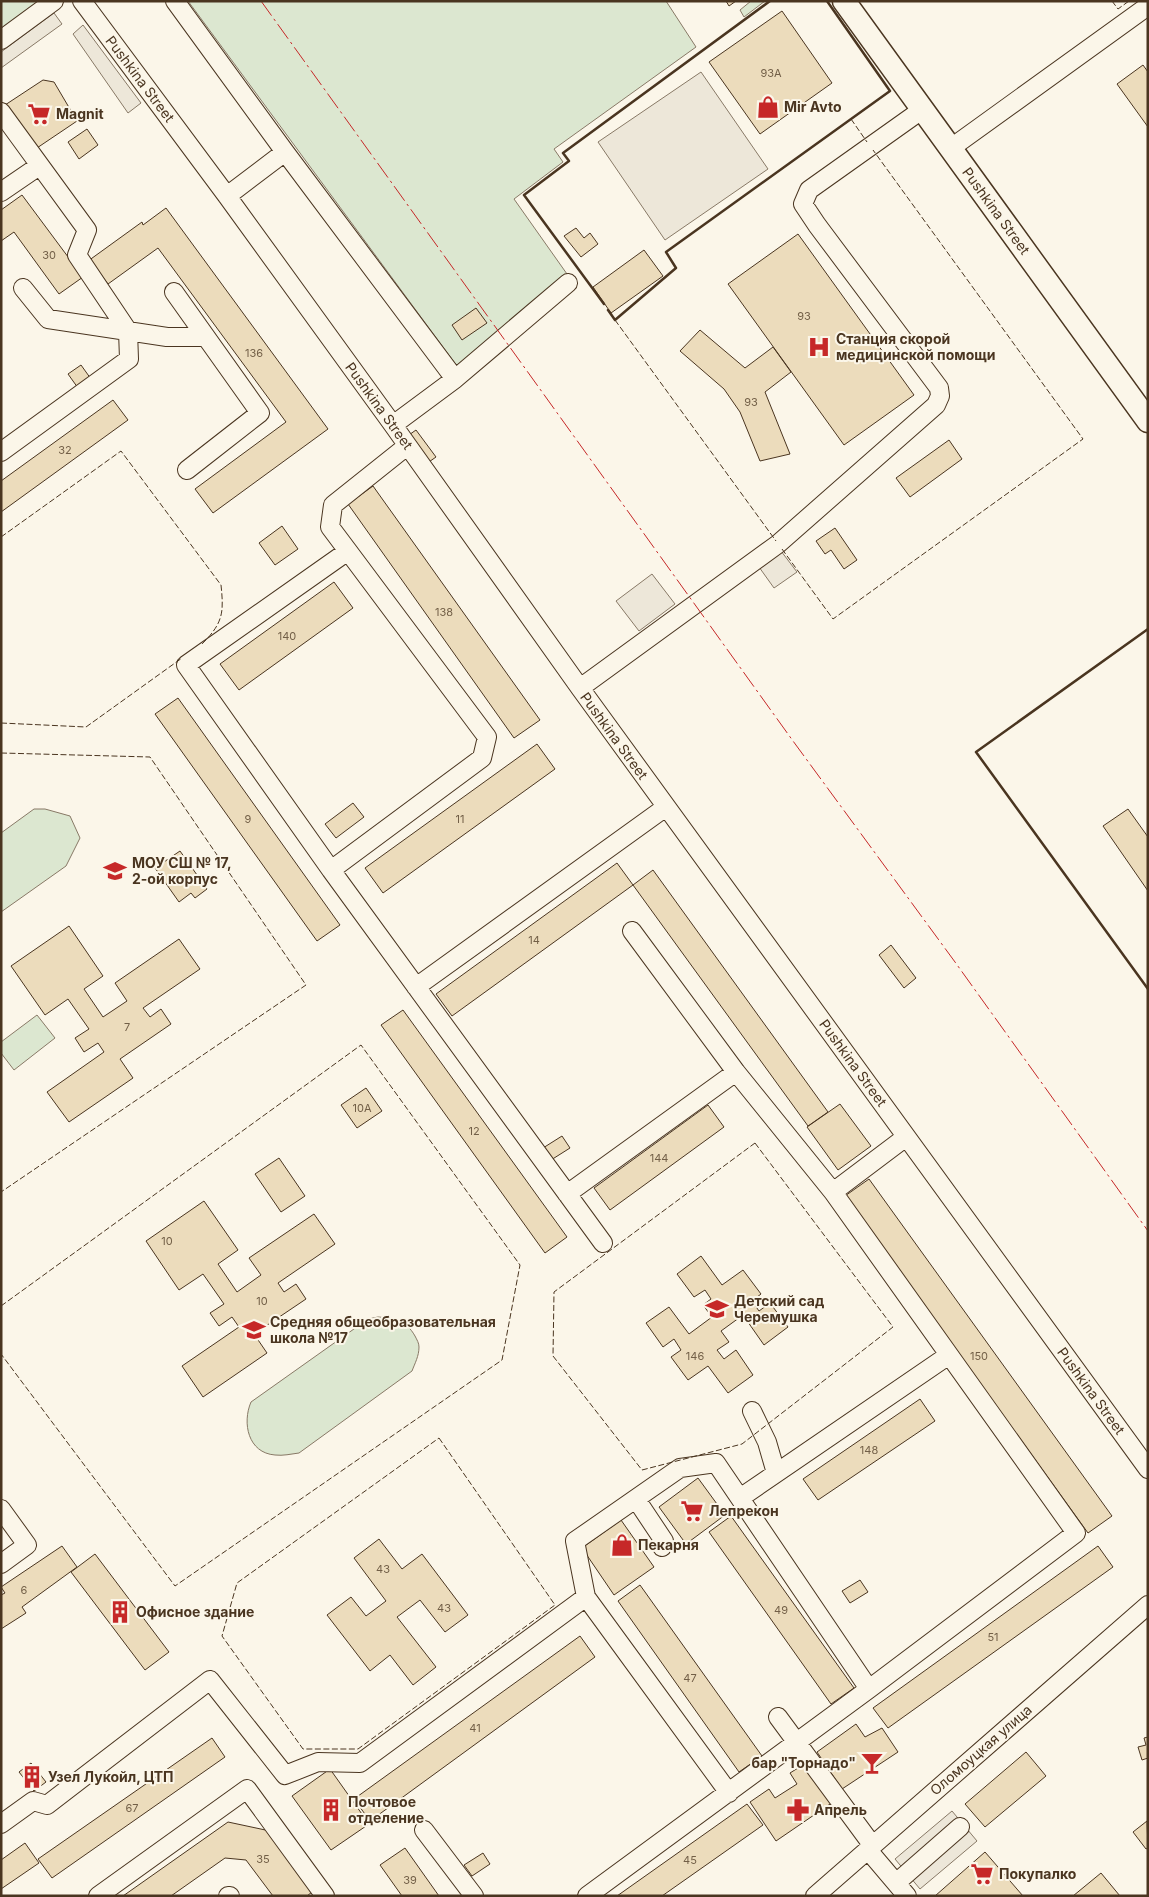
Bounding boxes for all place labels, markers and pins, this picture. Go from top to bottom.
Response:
shop icon: Mir Avto [755,94,781,120]
place label: Mir Avto [784,98,842,115]
supermarket icon: Magnit [26,101,52,127]
place label: Magnit [56,105,104,122]
place label: Станция скорой медицинской помощи [836,330,995,363]
hospital icon: Станция скорой медицинской помощи [806,334,832,360]
place label: МОУ СШ № 17, 2-ой корпус [132,854,232,887]
school or university icon: МОУ СШ № 17, 2-ой корпус [102,858,128,884]
place label: Детский сад Черемушка [734,1292,824,1325]
school or university icon: Детский сад Черемушка [704,1296,730,1322]
place label: Средняя общеобразовательная школа №17 [270,1313,496,1346]
school or university icon: Средняя общеобразовательная школа №17 [241,1317,267,1343]
supermarket icon: Лепрекон [679,1498,705,1524]
place label: Лепрекон [709,1502,779,1519]
shop icon: Пекарня [609,1532,635,1558]
place label: Пекарня [638,1536,699,1553]
building icon: Офисное здание [107,1599,133,1625]
place label: Офисное здание [136,1603,254,1620]
bar icon: бар "Торнадо" [859,1750,885,1776]
place label: бар "Торнадо" [752,1754,856,1771]
building icon: Узел Лукойл, ЦТП [19,1764,45,1790]
place label: Узел Лукойл, ЦТП [48,1768,174,1785]
place label: Почтовое отделение [348,1793,424,1826]
building icon: Почтовое отделение [318,1797,344,1823]
pharmacy icon: Апрель [785,1797,811,1823]
place label: Апрель [814,1801,867,1818]
supermarket icon: Покупалко [969,1861,995,1887]
place label: Покупалко [999,1865,1077,1882]

